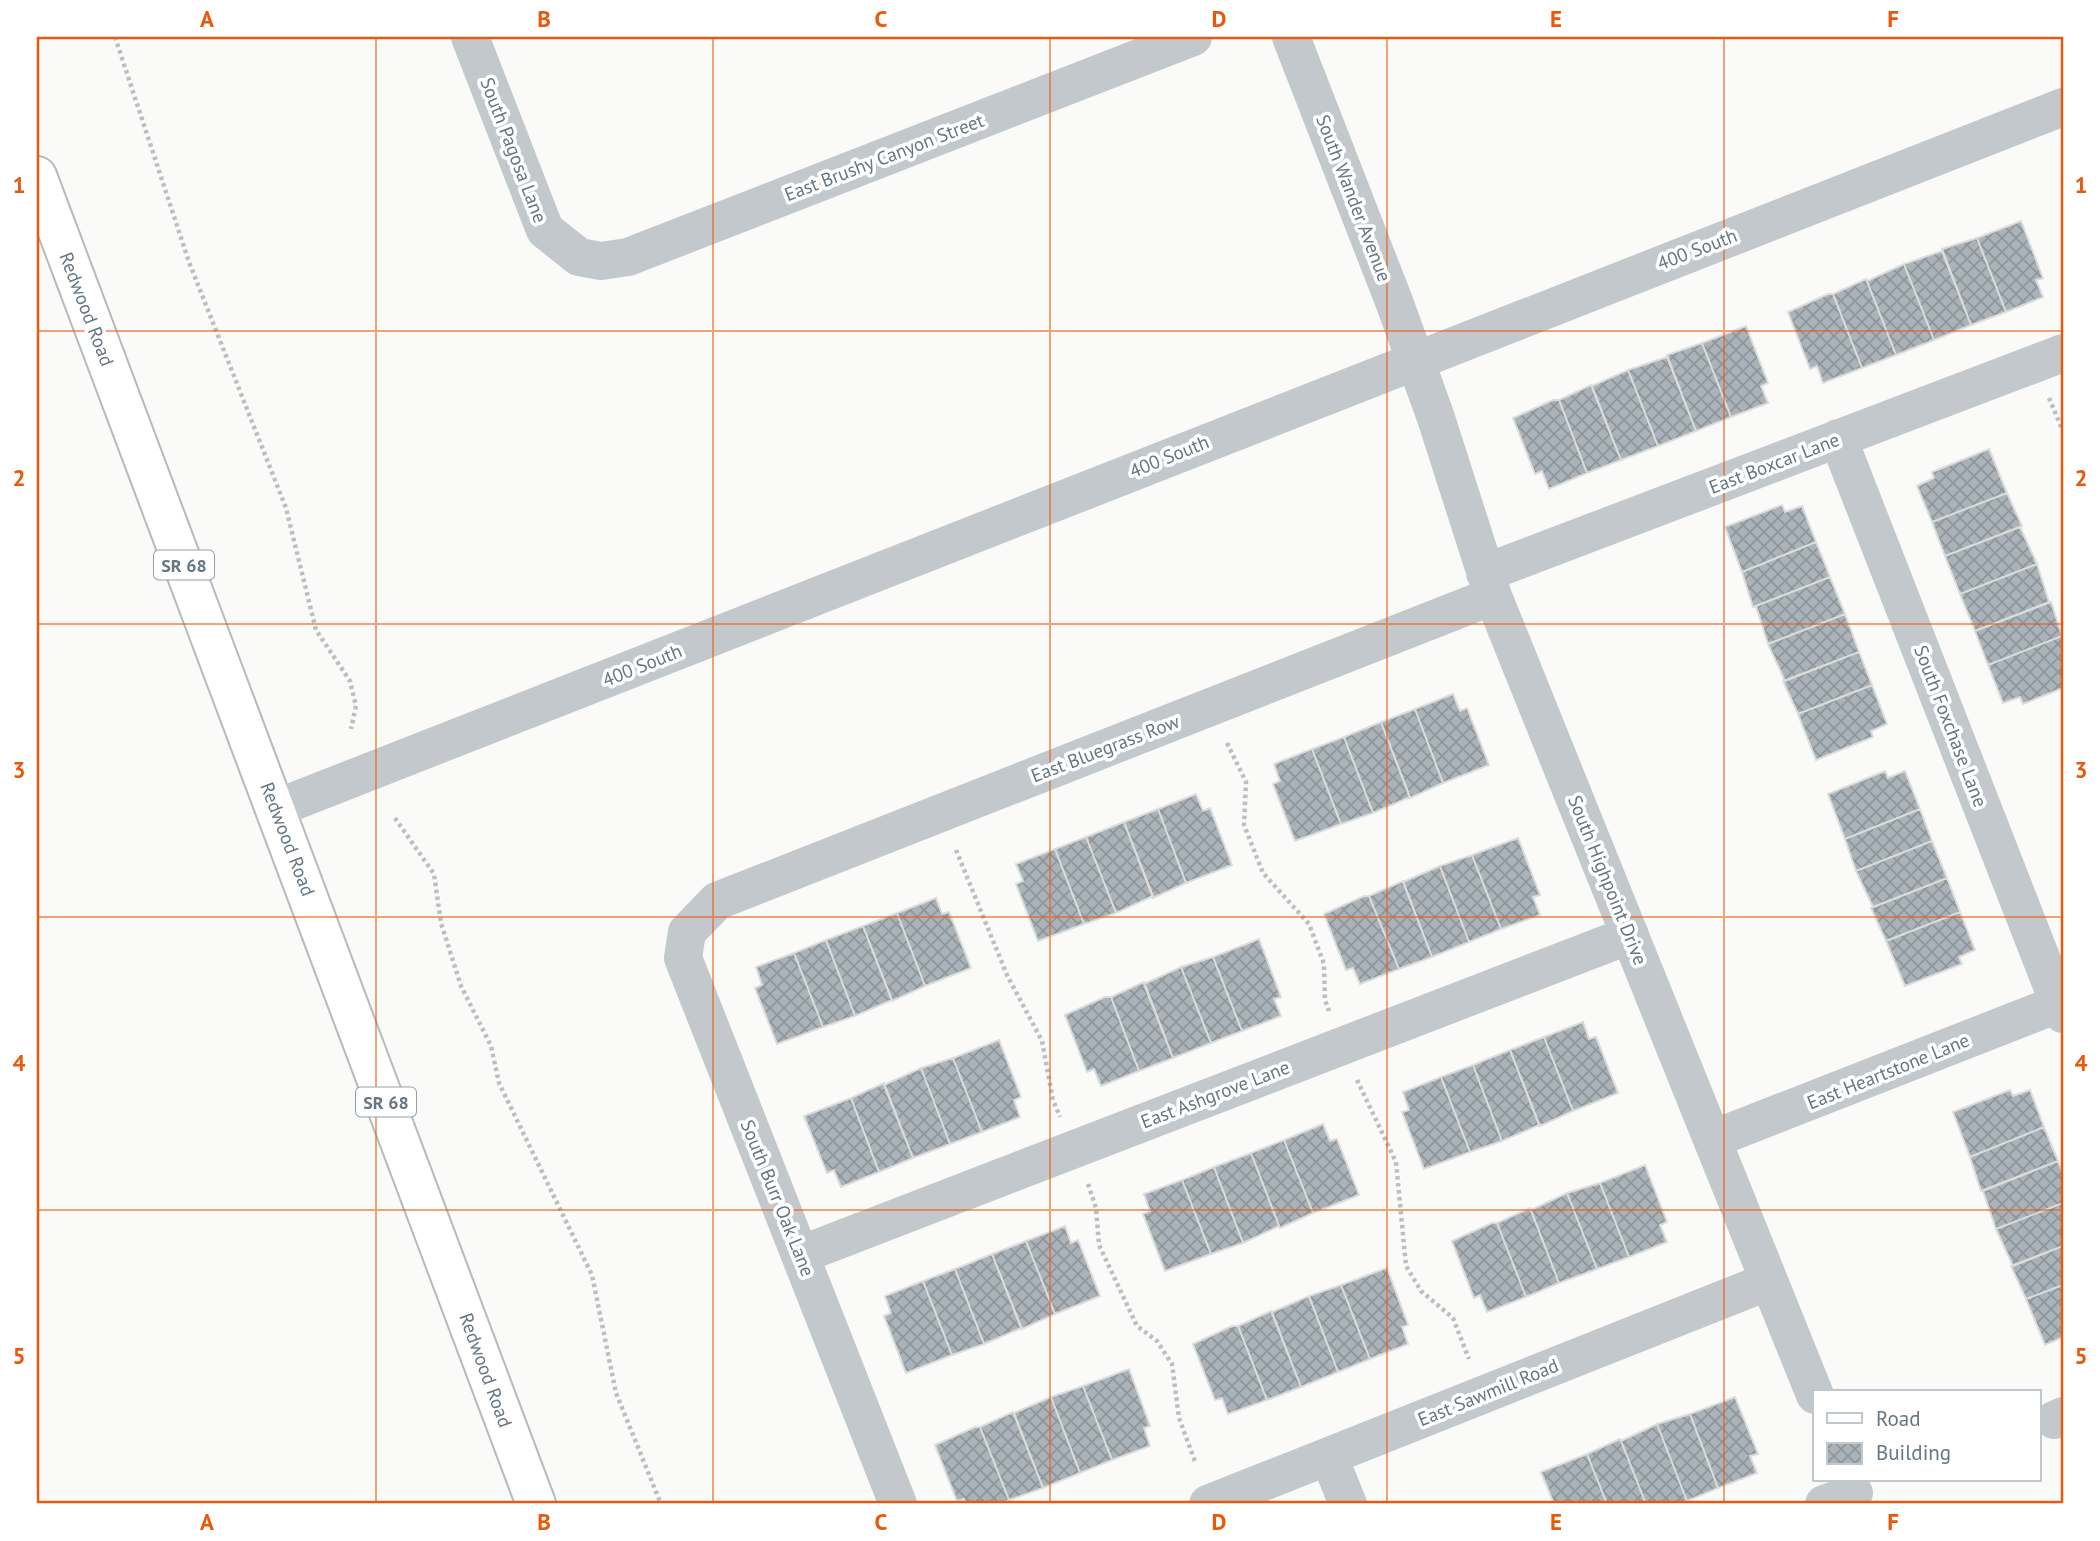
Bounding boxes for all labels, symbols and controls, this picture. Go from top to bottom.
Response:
text: A [200,4,214,33]
text: B [537,4,551,33]
text: C [875,4,888,33]
text: D [1212,4,1226,33]
text: E [1550,4,1562,33]
text: F [1887,4,1899,33]
street label: South Pagosa Lane [475,74,553,226]
street label: East Brushy Canyon Street [781,108,988,206]
street label: South Wander Avenue [1311,111,1397,285]
text: 1 [12,170,26,199]
text: 1 [2074,170,2088,199]
street label: 400 South [1654,223,1740,275]
street label: Redwood Road [54,249,120,369]
street label: East Boxcar Lane [1705,427,1843,499]
street label: 400 South [1126,429,1212,483]
text: 2 [12,463,26,492]
text: 2 [2074,463,2088,492]
road number: SR 68 [154,550,214,580]
street label: 400 South [599,638,685,692]
street label: South Foxchase Lane [1909,642,1993,810]
street label: East Bluegrass Row [1027,709,1183,787]
text: 3 [12,755,26,784]
text: 3 [2074,755,2088,784]
street label: Redwood Road [255,779,321,899]
street label: South Highpoint Drive [1563,792,1653,968]
street label: East Heartstone Lane [1803,1027,1973,1115]
text: 4 [12,1048,26,1077]
text: 4 [2074,1048,2088,1077]
street label: East Ashgrove Lane [1137,1055,1293,1133]
road number: SR 68 [356,1087,416,1116]
street label: South Burr Oak Lane [736,1116,820,1280]
street label: Redwood Road [454,1310,518,1430]
text: 5 [12,1341,26,1370]
text: 5 [2074,1341,2088,1370]
street label: East Sawmill Road [1414,1353,1562,1431]
legend [1813,1390,2040,1482]
text: Road [1876,1405,1920,1432]
text: Building [1876,1439,1951,1466]
text: A [200,1507,214,1536]
text: B [537,1507,551,1536]
text: C [875,1507,888,1536]
text: D [1212,1507,1226,1536]
text: E [1550,1507,1562,1536]
text: F [1887,1507,1899,1536]

